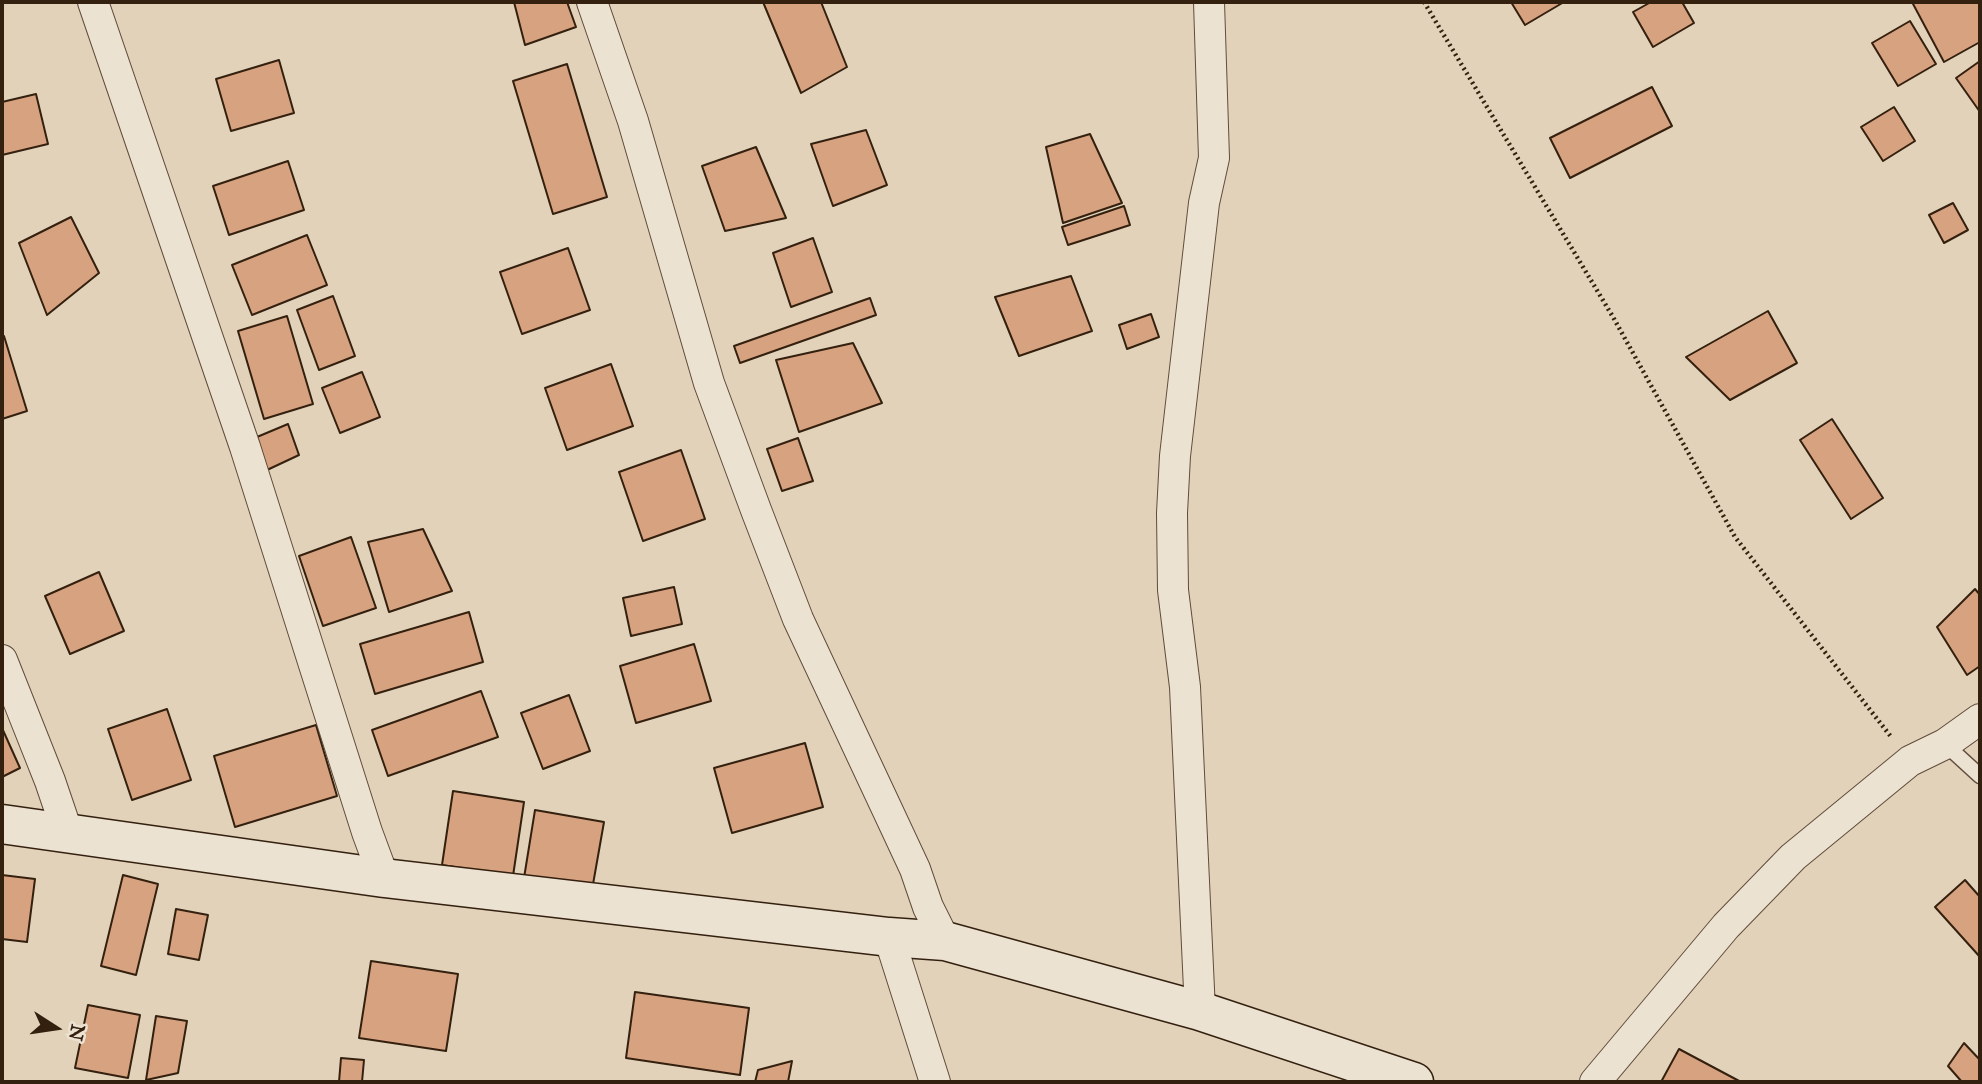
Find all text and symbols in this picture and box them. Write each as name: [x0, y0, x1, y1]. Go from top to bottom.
north arrow: [21, 993, 91, 1063]
text: N: [64, 1022, 90, 1043]

